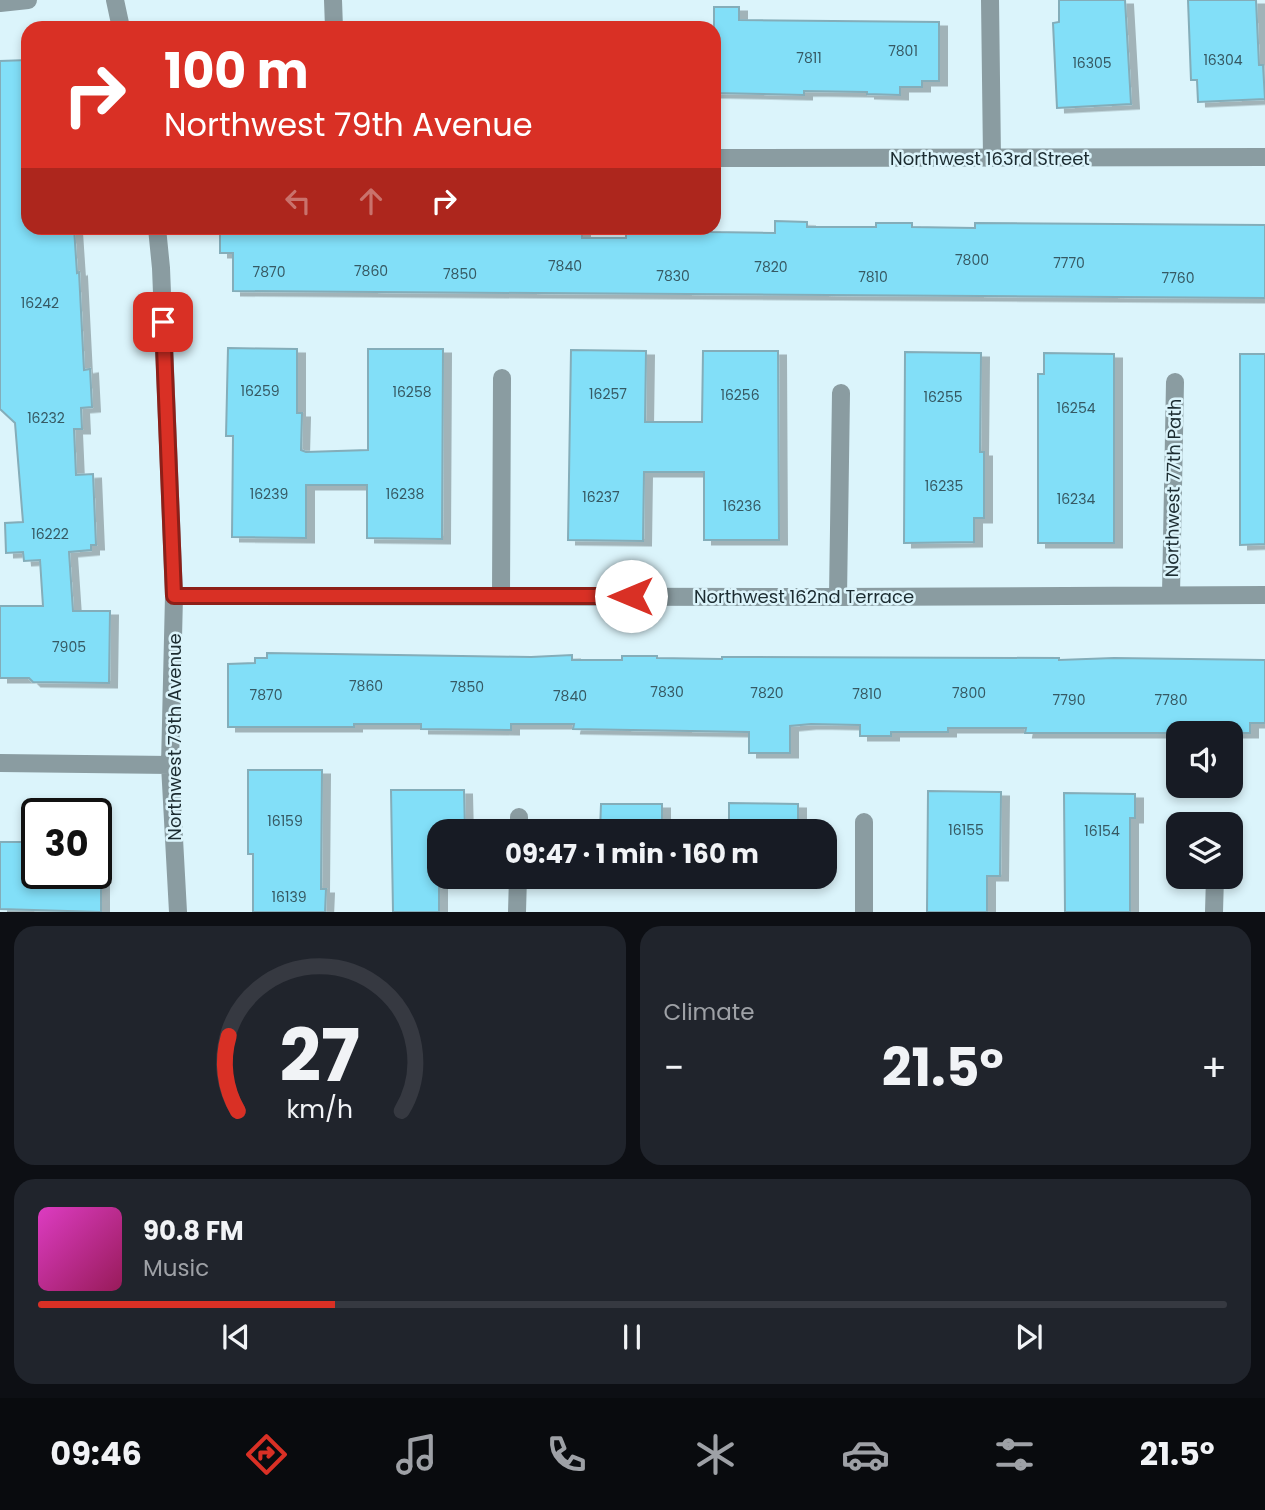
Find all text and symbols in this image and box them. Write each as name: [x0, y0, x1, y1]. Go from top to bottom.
text: 100 m: [164, 37, 309, 105]
house number: 7801: [888, 41, 918, 61]
house number: 7811: [796, 48, 822, 68]
icon: right: [49, 49, 140, 140]
house number: 16304: [1203, 50, 1243, 70]
house number: 16305: [1072, 53, 1112, 73]
text: Northwest 79th Avenue: [164, 102, 532, 147]
street label: Northwest 163rd Street: [890, 146, 1090, 171]
icon: left: [279, 182, 317, 220]
icon: ahead: [352, 182, 390, 220]
icon: right: [425, 182, 463, 220]
house number: 7800: [955, 250, 989, 270]
house number: 7770: [1053, 253, 1085, 273]
house number: 7840: [548, 256, 582, 276]
house number: 7820: [754, 257, 788, 277]
house number: 7860: [354, 261, 388, 281]
house number: 7870: [253, 262, 285, 282]
house number: 7850: [443, 264, 477, 284]
house number: 7830: [656, 266, 690, 286]
house number: 7810: [858, 267, 888, 287]
house number: 7760: [1162, 268, 1194, 288]
pin: [133, 292, 193, 352]
house number: 16242: [21, 293, 59, 313]
icon: arrive: [144, 303, 182, 341]
house number: 16259: [240, 381, 280, 401]
house number: 16258: [392, 382, 432, 402]
house number: 16257: [589, 384, 627, 404]
house number: 16256: [720, 385, 760, 405]
house number: 16255: [923, 387, 963, 407]
house number: 16254: [1056, 398, 1096, 418]
street label: Northwest 77th Path: [1159, 398, 1187, 578]
house number: 16232: [27, 408, 65, 428]
house number: 16235: [925, 476, 963, 496]
house number: 16239: [250, 484, 288, 504]
house number: 16238: [386, 484, 424, 504]
house number: 16237: [582, 487, 620, 507]
house number: 16234: [1057, 489, 1095, 509]
house number: 16236: [723, 496, 761, 516]
house number: 16222: [31, 524, 69, 544]
position arrow: [594, 559, 668, 633]
street label: Northwest 162nd Terrace: [694, 584, 914, 609]
street label: Northwest 79th Avenue: [162, 633, 187, 841]
house number: 7905: [52, 637, 86, 657]
house number: 7860: [349, 676, 383, 696]
house number: 7850: [450, 677, 484, 697]
house number: 7830: [650, 682, 684, 702]
house number: 7820: [750, 683, 784, 703]
house number: 7800: [952, 683, 986, 703]
house number: 7810: [852, 684, 882, 704]
house number: 7870: [250, 685, 282, 705]
house number: 7840: [553, 686, 587, 706]
house number: 7790: [1053, 690, 1085, 710]
house number: 7780: [1155, 690, 1187, 710]
map controls: [1166, 721, 1243, 889]
button: sound: [1166, 721, 1243, 798]
speed limit sign: 30: [21, 798, 112, 889]
house number: 16159: [267, 811, 303, 831]
button: layers: [1166, 812, 1243, 889]
house number: 16155: [948, 820, 984, 840]
house number: 16154: [1084, 821, 1120, 841]
text: 09:47 · 1 min · 160 m: [505, 836, 759, 872]
house number: 16139: [272, 887, 306, 907]
text: Climate: [664, 996, 754, 1028]
text: 27: [279, 1006, 360, 1107]
text: 21.5°: [882, 1031, 1004, 1104]
text: −: [664, 1041, 684, 1094]
text: +: [1201, 1041, 1227, 1094]
text: km/h: [286, 1092, 353, 1127]
text: 90.8 FM: [143, 1213, 244, 1249]
text: Music: [143, 1252, 209, 1284]
icon: previous: [217, 1318, 255, 1356]
icon: pause: [613, 1318, 651, 1356]
icon: next: [1010, 1318, 1048, 1356]
icon: directions: [242, 1430, 291, 1479]
icon: music: [392, 1430, 441, 1479]
icon: phone: [542, 1430, 591, 1479]
icon: climate: [691, 1430, 740, 1479]
icon: car: [841, 1430, 890, 1479]
icon: filters: [990, 1430, 1039, 1479]
text: 09:46: [50, 1431, 142, 1476]
text: 21.5°: [1140, 1431, 1215, 1476]

